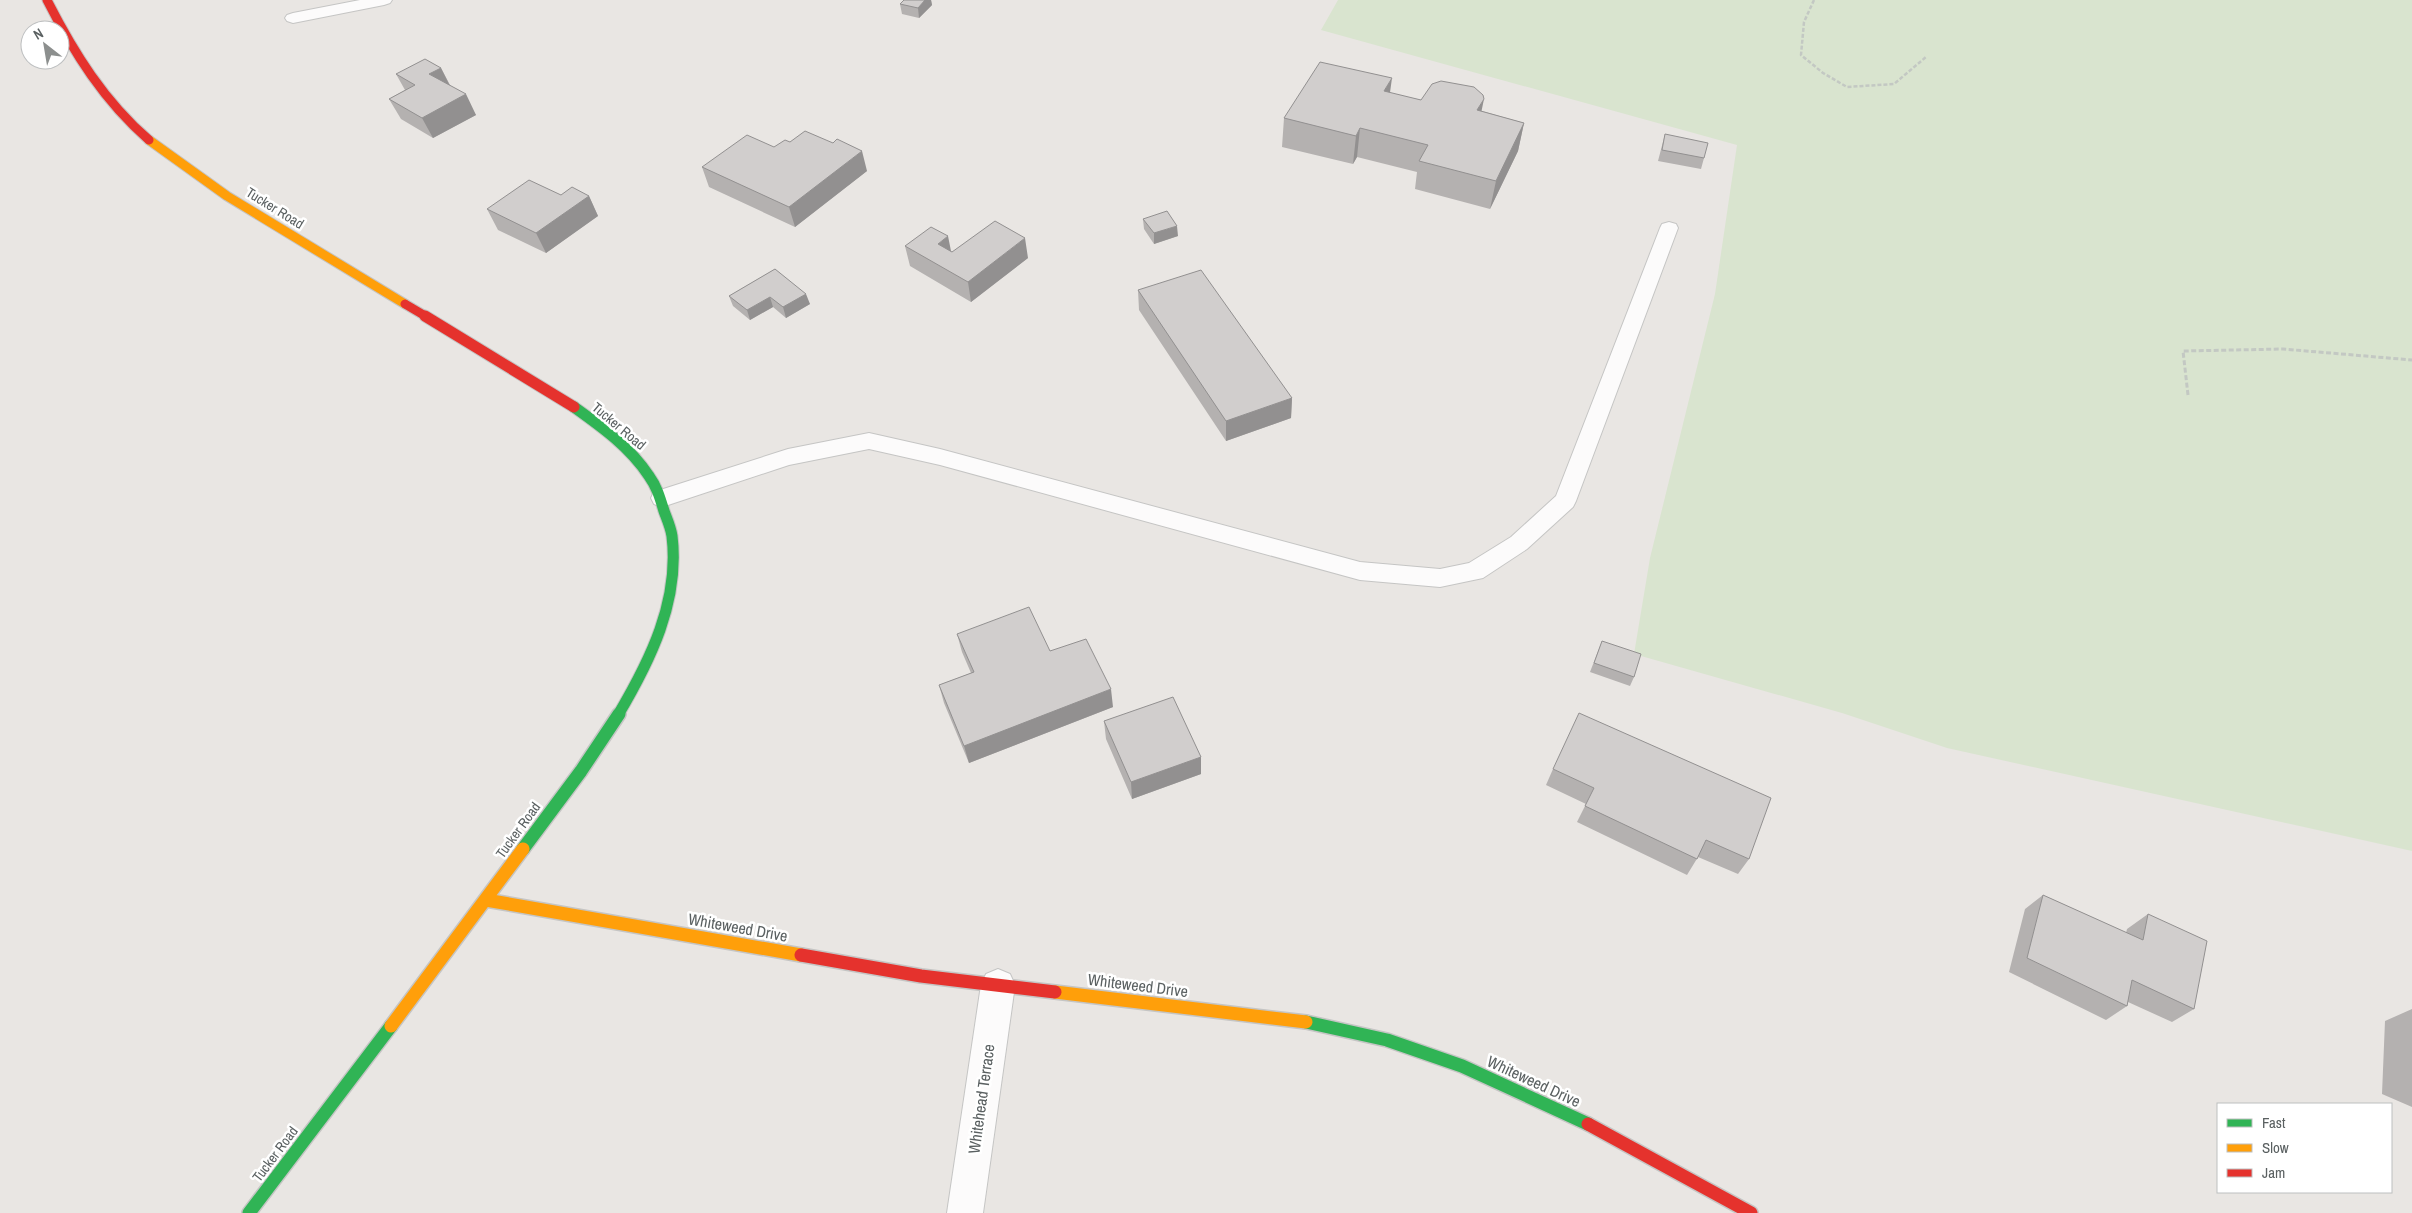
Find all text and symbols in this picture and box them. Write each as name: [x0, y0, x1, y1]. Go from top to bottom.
north arrow: [20, 20, 70, 70]
text: N: [30, 24, 46, 44]
street label: Tucker Road: [243, 183, 307, 233]
street label: Tucker Road: [588, 398, 650, 454]
street label: Tucker Road: [492, 799, 544, 861]
street label: Whiteweed Drive: [687, 907, 789, 947]
street label: Whiteweed Drive: [1087, 968, 1189, 1002]
street label: Whitehead Terrace: [962, 1043, 1000, 1155]
street label: Whiteweed Drive: [1484, 1050, 1584, 1112]
legend: [2217, 1103, 2392, 1193]
text: Fast: [2262, 1112, 2286, 1133]
street label: Tucker Road: [248, 1123, 302, 1185]
text: Slow: [2262, 1137, 2289, 1158]
text: Jam: [2262, 1162, 2285, 1183]

